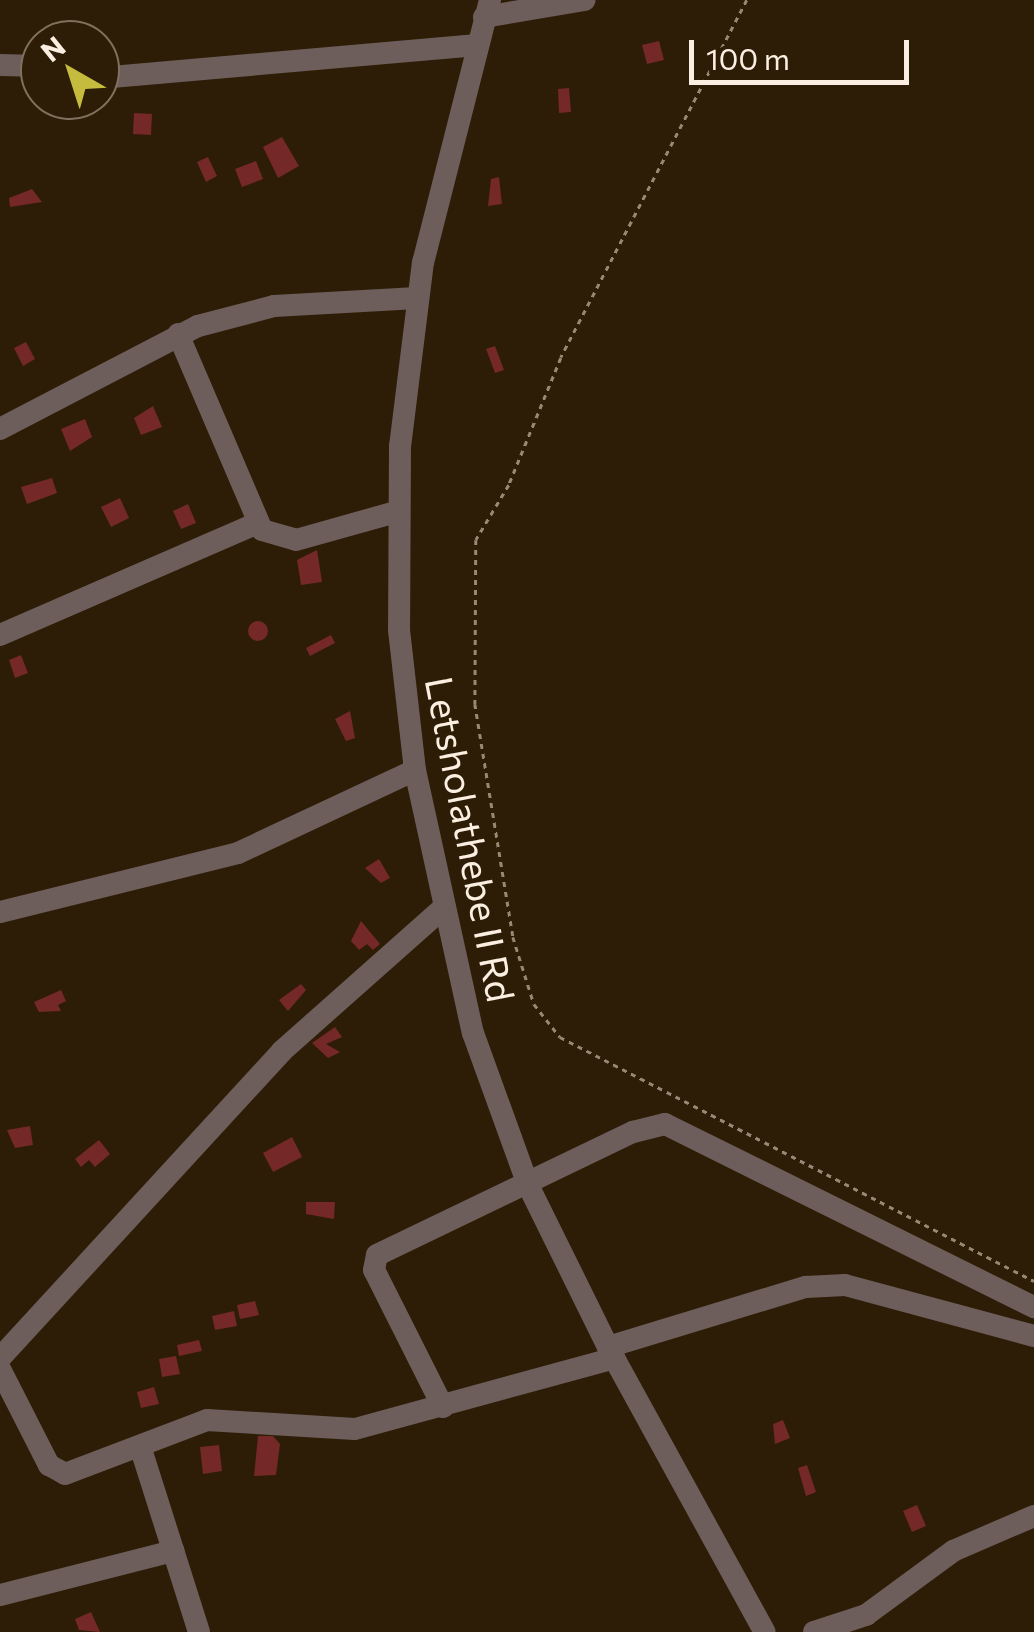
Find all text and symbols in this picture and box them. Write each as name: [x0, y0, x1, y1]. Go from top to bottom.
north arrow: [20, 20, 120, 120]
scale bar: [694, 20, 914, 82]
text: N: [34, 28, 71, 68]
text: 100 m: [706, 39, 790, 76]
street label: Letsholathebe II Rd: [417, 673, 525, 1005]

